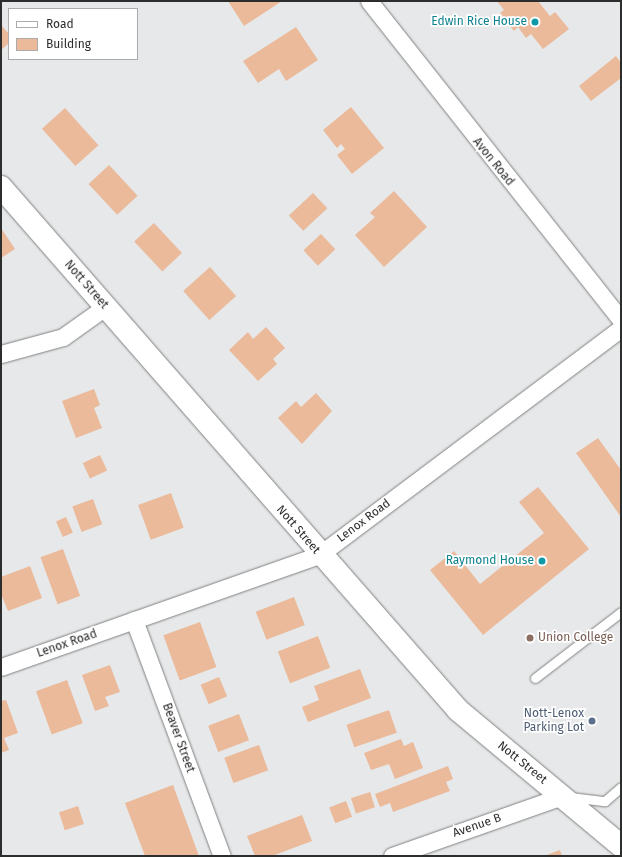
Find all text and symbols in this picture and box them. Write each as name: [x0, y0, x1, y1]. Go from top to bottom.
legend: [8, 8, 138, 60]
place label: Edwin Rice House: [431, 15, 527, 29]
text: Road: [46, 17, 74, 31]
marker: Edwin Rice House: [530, 17, 540, 27]
text: Building: [46, 37, 91, 51]
street label: Avon Road: [469, 135, 517, 189]
street label: Nott Street: [61, 258, 111, 312]
street label: Lenox Road: [335, 496, 393, 546]
street label: Nott Street: [273, 503, 323, 557]
place label: Raymond House: [446, 554, 534, 568]
marker: Raymond House: [537, 556, 547, 566]
street label: Lenox Road: [35, 627, 99, 661]
place label: Union College: [538, 631, 613, 645]
marker: Union College: [525, 633, 535, 643]
street label: Beaver Street: [159, 701, 197, 775]
place label: Nott-Lenox Parking Lot: [524, 707, 584, 735]
marker: Nott-Lenox Parking Lot: [587, 716, 597, 726]
street label: Nott Street: [494, 739, 550, 787]
street label: Avenue B: [451, 811, 503, 841]

